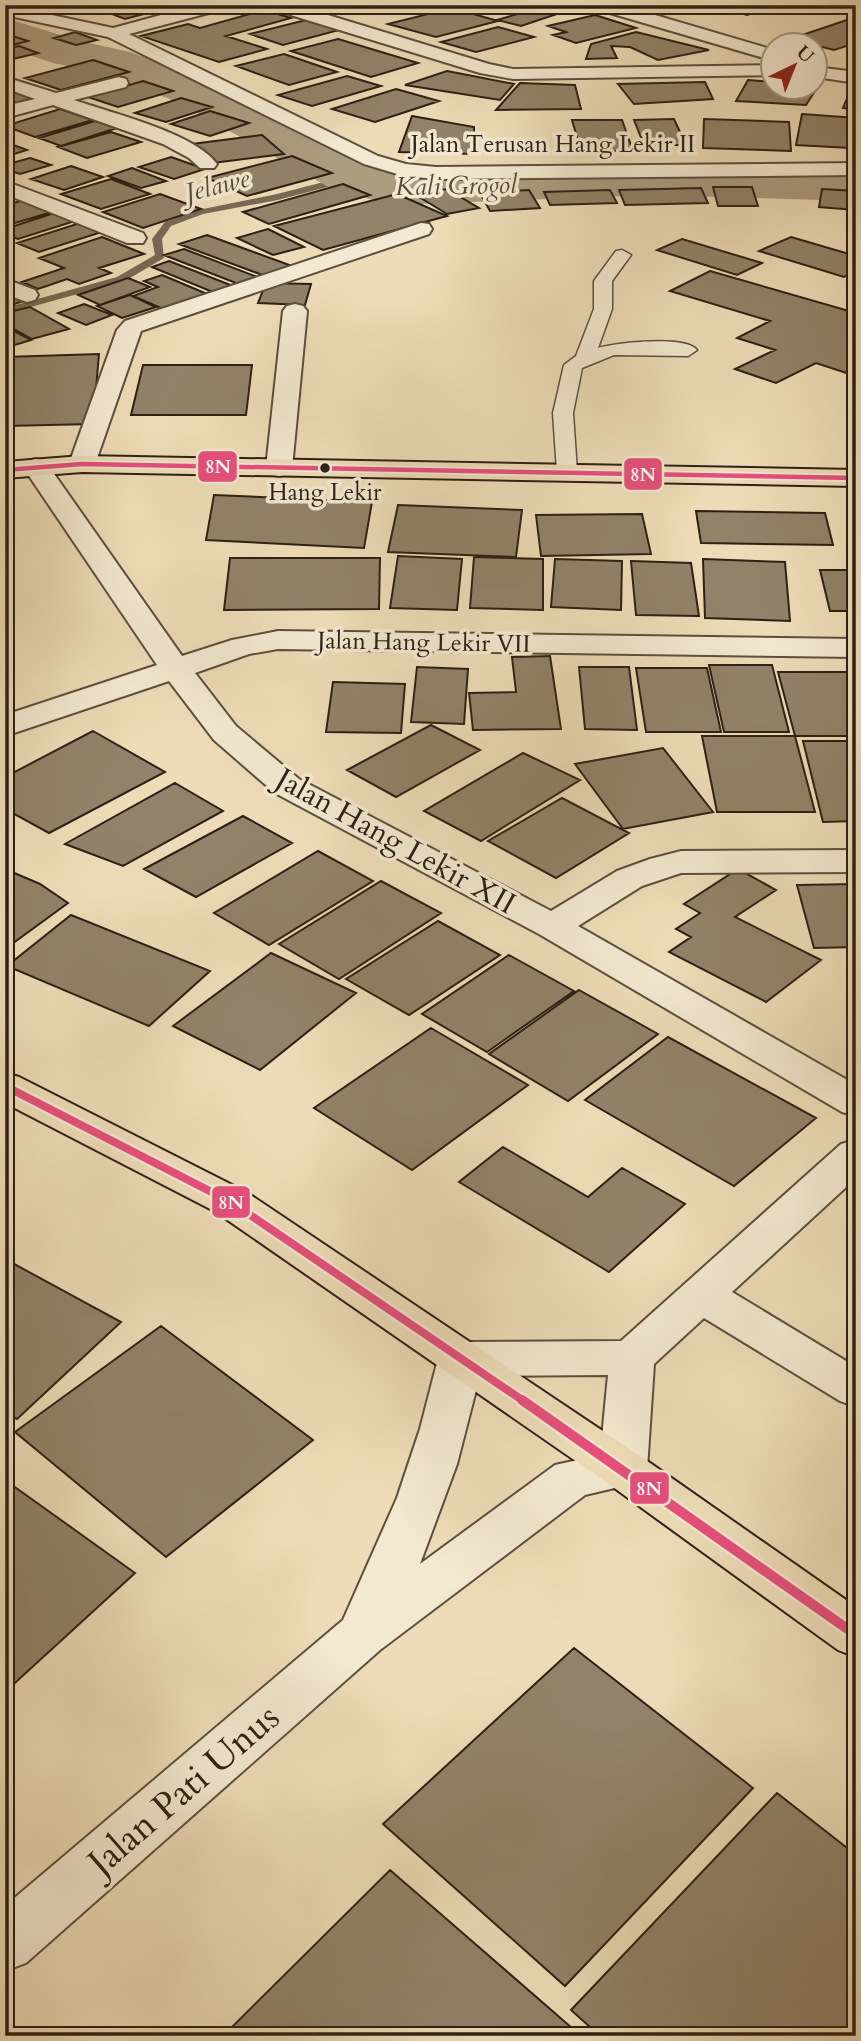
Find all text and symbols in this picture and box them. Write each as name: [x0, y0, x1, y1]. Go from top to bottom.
north arrow: [760, 32, 830, 102]
text: U: [790, 39, 820, 69]
street label: Jalan Terusan Hang Lekir II: [408, 128, 695, 161]
water label: Jelawe: [175, 160, 254, 212]
water label: Kali Grogol: [395, 167, 518, 204]
line badge: 8N: [197, 450, 238, 483]
text: 8N: [205, 454, 232, 480]
line badge: 8N: [623, 457, 663, 491]
marker: Hang Lekir: [318, 461, 332, 475]
text: 8N: [630, 462, 657, 488]
place label: Hang Lekir: [269, 477, 382, 508]
street label: Jalan Hang Lekir VII: [314, 624, 531, 661]
street label: Jalan Hang Lekir XII: [265, 757, 523, 924]
line badge: 8N: [211, 1185, 251, 1219]
text: 8N: [218, 1190, 245, 1216]
line badge: 8N: [629, 1471, 670, 1505]
text: 8N: [636, 1476, 663, 1502]
street label: Jalan Pati Unus: [73, 1693, 290, 1890]

